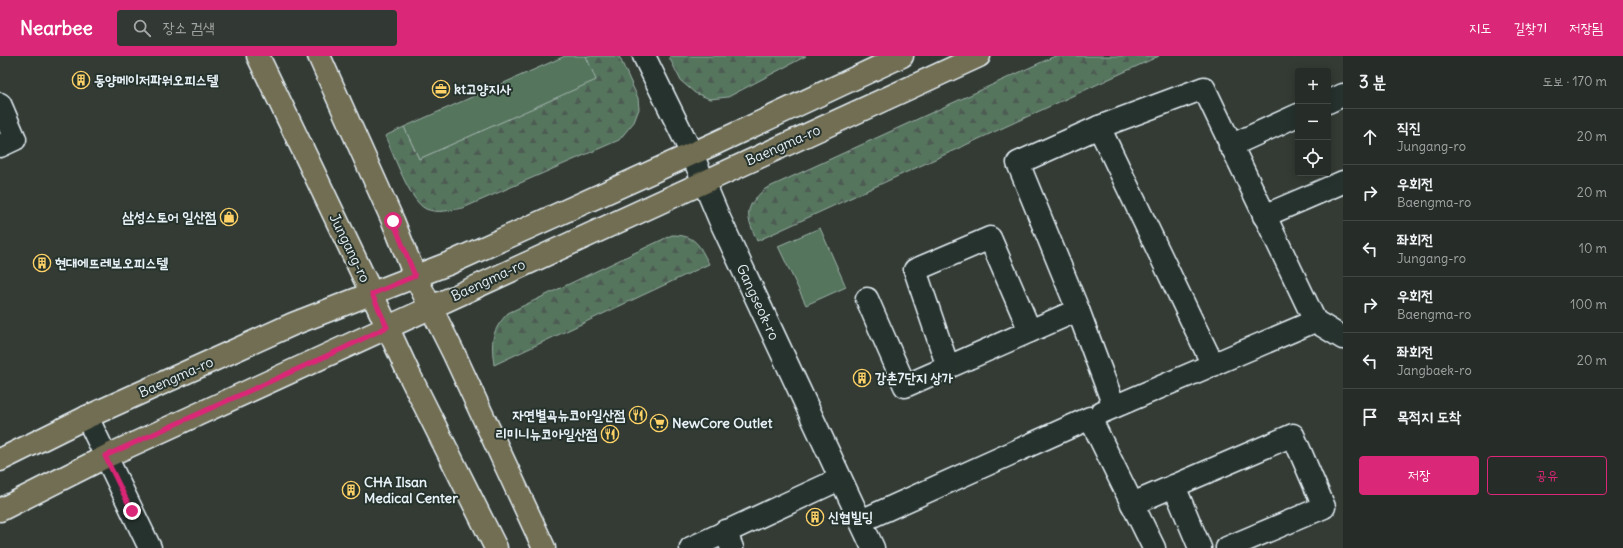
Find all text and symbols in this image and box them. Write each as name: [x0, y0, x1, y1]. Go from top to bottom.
search box: [117, 10, 397, 46]
text: Nearbee: [20, 16, 93, 40]
icon: search: [131, 17, 153, 39]
text: 장소 검색: [163, 18, 215, 37]
text: 지도: [1469, 19, 1491, 37]
text: 길찾기: [1513, 19, 1547, 37]
text: 저장됨: [1569, 19, 1603, 37]
map controls: [1295, 68, 1331, 176]
button: +: [1295, 68, 1331, 104]
building icon: 동양메이저파워오피스텔: [71, 70, 91, 90]
place label: 동양메이저파워오피스텔: [94, 71, 219, 89]
text: 3 분: [1359, 71, 1386, 93]
text: 도보 · 170 m: [1542, 73, 1607, 90]
office icon: kt고양지사: [431, 79, 451, 99]
place label: kt고양지사: [454, 80, 512, 98]
button: −: [1295, 104, 1331, 140]
text: 직진: [1397, 118, 1421, 137]
street label: Baengma-ro: [743, 120, 823, 169]
icon: ahead: [1359, 126, 1381, 148]
text: 20 m: [1577, 128, 1607, 145]
text: Jungang-ro: [1397, 138, 1466, 155]
button: locate: [1295, 140, 1331, 176]
text: 우회전: [1397, 174, 1433, 193]
icon: right: [1359, 182, 1381, 204]
text: 20 m: [1577, 184, 1607, 201]
text: Baengma-ro: [1397, 194, 1471, 211]
shop icon: 삼성스토어 일산점: [219, 207, 239, 227]
place label: 삼성스토어 일산점: [122, 208, 217, 226]
street label: Jungang-ro: [326, 211, 374, 285]
route start: [384, 212, 402, 230]
text: 좌회전: [1397, 230, 1433, 249]
icon: left: [1359, 238, 1381, 260]
text: 10 m: [1579, 240, 1607, 257]
text: Jungang-ro: [1397, 250, 1466, 267]
building icon: 현대에뜨레보오피스텔: [32, 253, 52, 273]
place label: 현대에뜨레보오피스텔: [55, 254, 168, 272]
street label: Baengma-ro: [448, 255, 528, 305]
street label: Gangseok-ro: [733, 261, 784, 343]
text: 우회전: [1397, 286, 1433, 305]
icon: right: [1359, 294, 1381, 316]
text: 100 m: [1570, 296, 1607, 313]
text: Baengma-ro: [1397, 306, 1471, 323]
text: 좌회전: [1397, 342, 1433, 361]
icon: left: [1359, 350, 1381, 372]
street label: Baengma-ro: [136, 352, 216, 401]
text: 20 m: [1577, 352, 1607, 369]
text: Jangbaek-ro: [1397, 362, 1472, 379]
building icon: 강촌7단지 상가: [852, 368, 872, 388]
place label: 강촌7단지 상가: [875, 369, 954, 387]
restaurant icon: 자연별곡뉴코아일산점: [628, 405, 648, 425]
place label: 자연별곡뉴코아일산점: [512, 406, 626, 424]
icon: arrive: [1359, 406, 1381, 428]
text: 목적지 도착: [1397, 407, 1461, 426]
supermarket icon: NewCore Outlet: [649, 413, 669, 433]
place label: NewCore Outlet: [672, 414, 773, 432]
restaurant icon: 리미니뉴코아일산점: [600, 424, 620, 444]
place label: 리미니뉴코아일산점: [496, 425, 598, 443]
button: 저장: [1359, 456, 1479, 495]
button: 공유: [1487, 456, 1607, 495]
place label: CHA Ilsan Medical Center: [364, 473, 458, 507]
building icon: CHA Ilsan Medical Center: [341, 480, 361, 500]
route end: [123, 502, 141, 520]
building icon: 신협빌딩: [805, 507, 825, 527]
place label: 신협빌딩: [828, 508, 873, 526]

